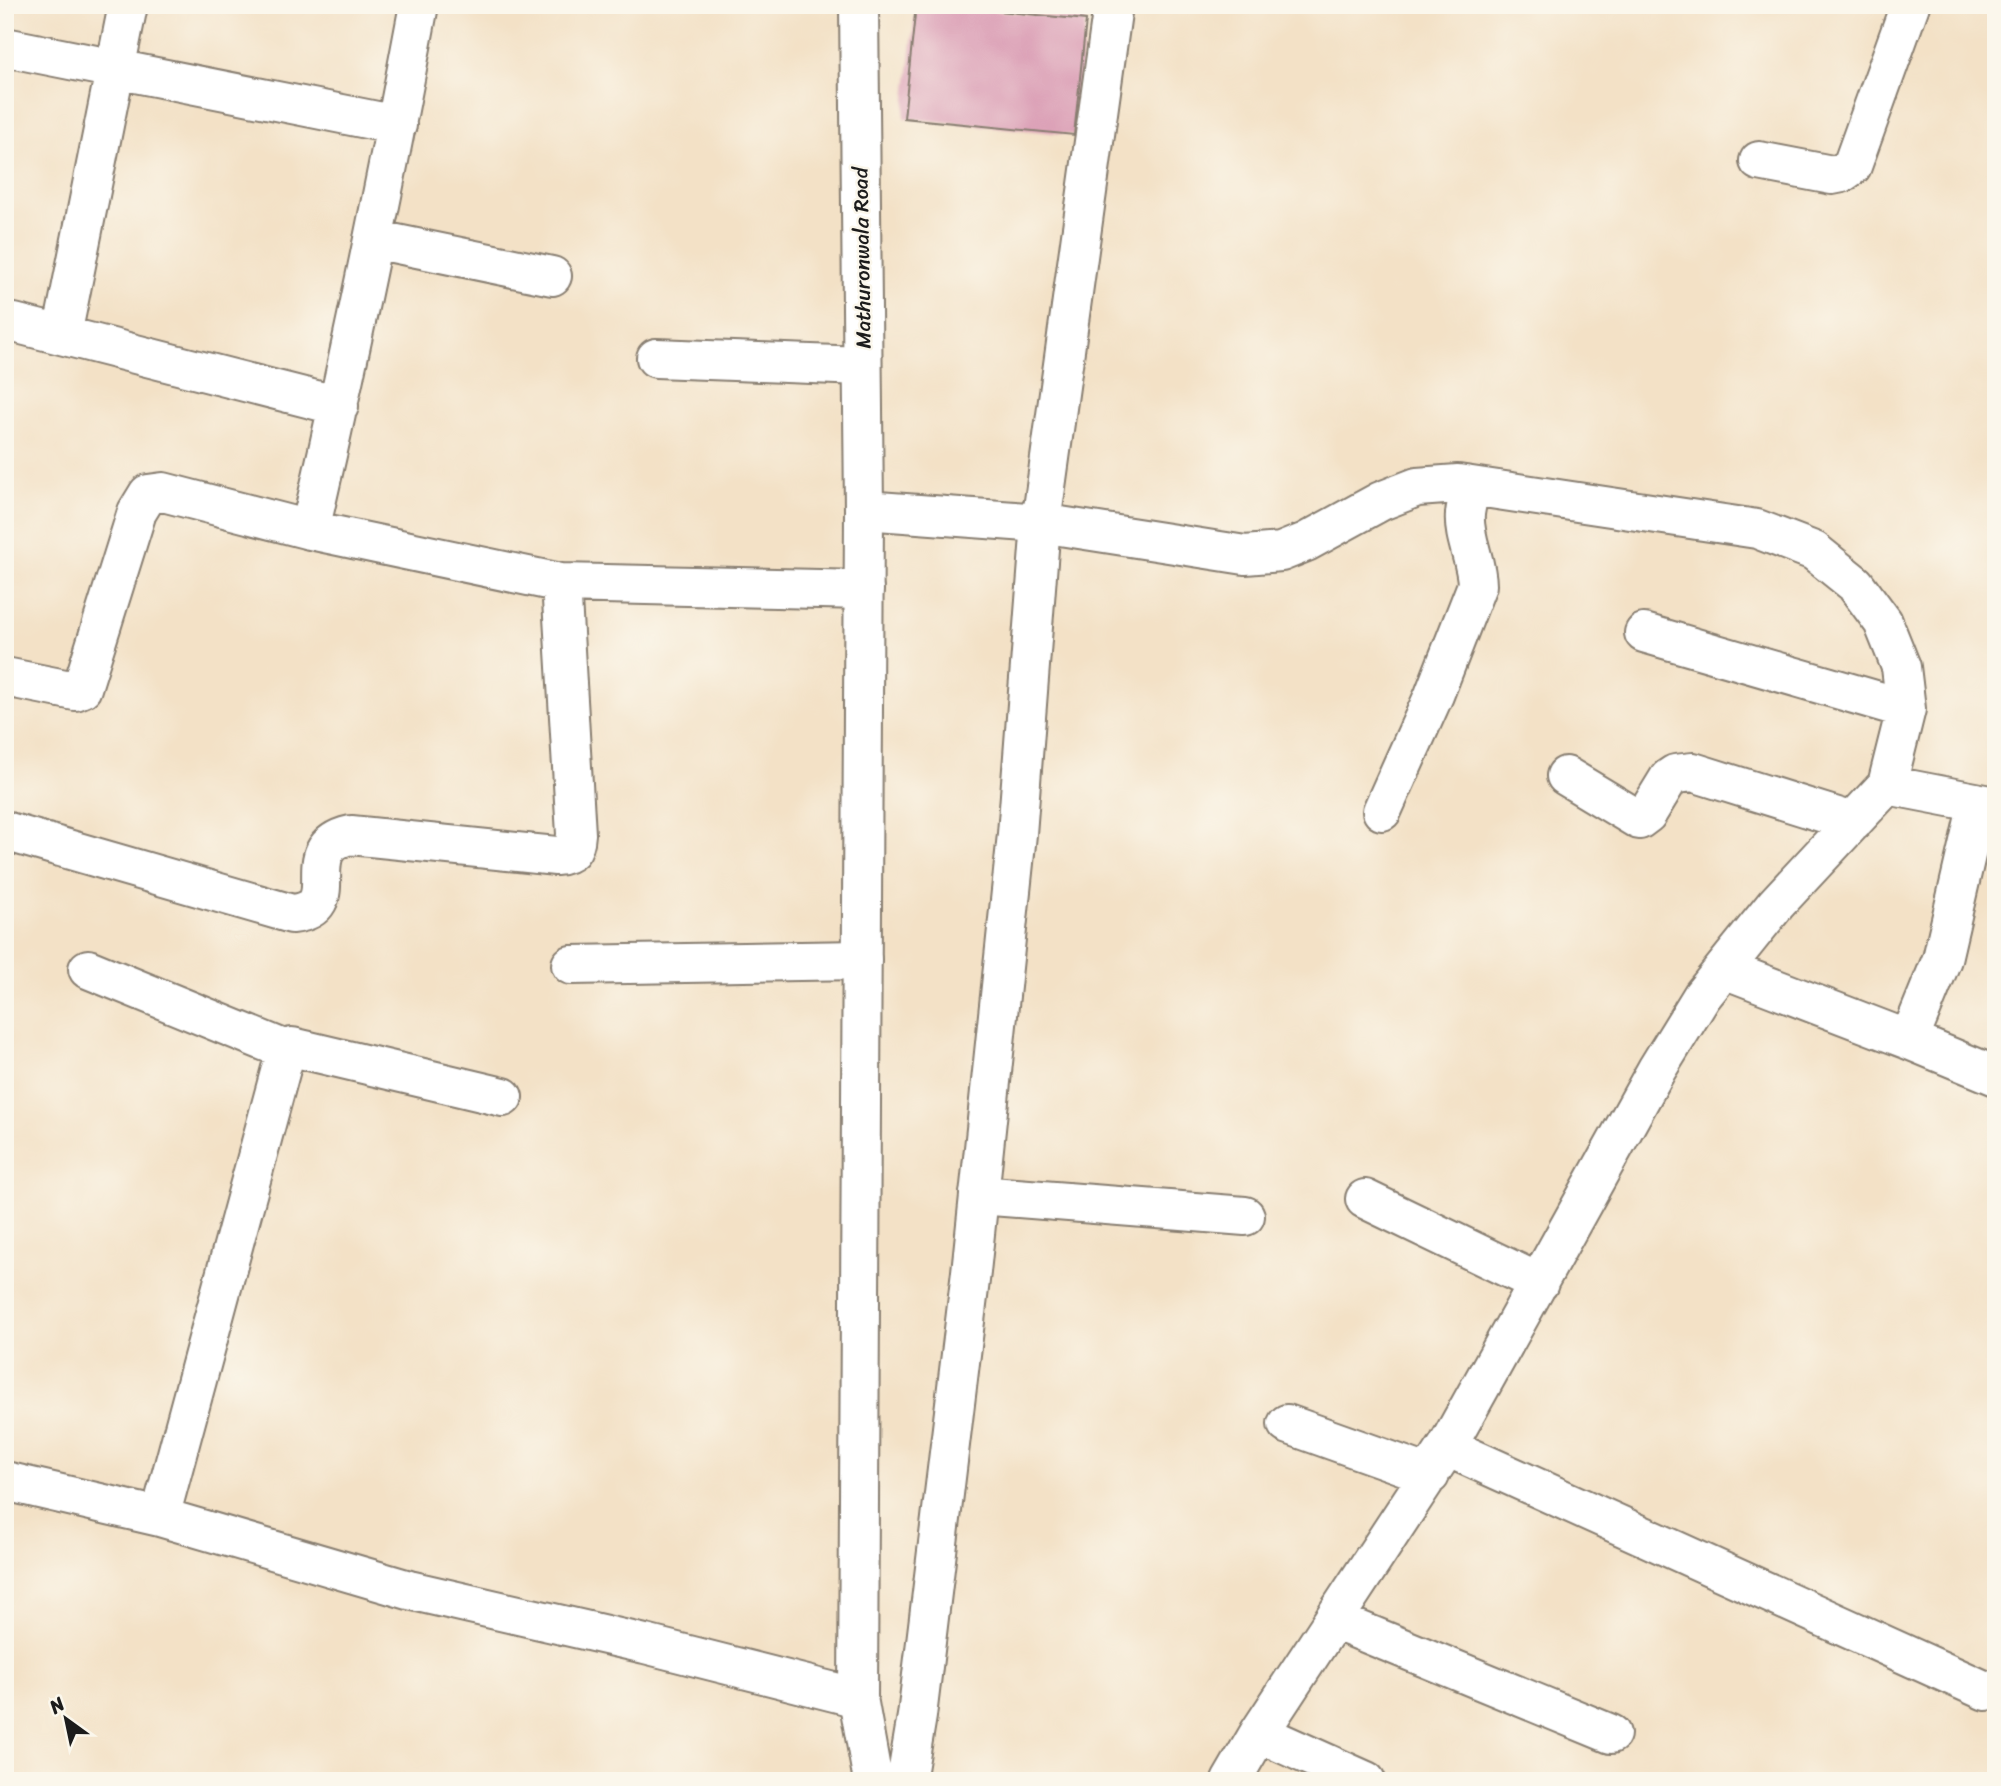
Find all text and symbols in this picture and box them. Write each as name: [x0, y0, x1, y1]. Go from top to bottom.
street label: Mathuronwala Road: [841, 165, 883, 349]
north arrow: [32, 1684, 102, 1754]
text: N: [42, 1687, 72, 1723]

